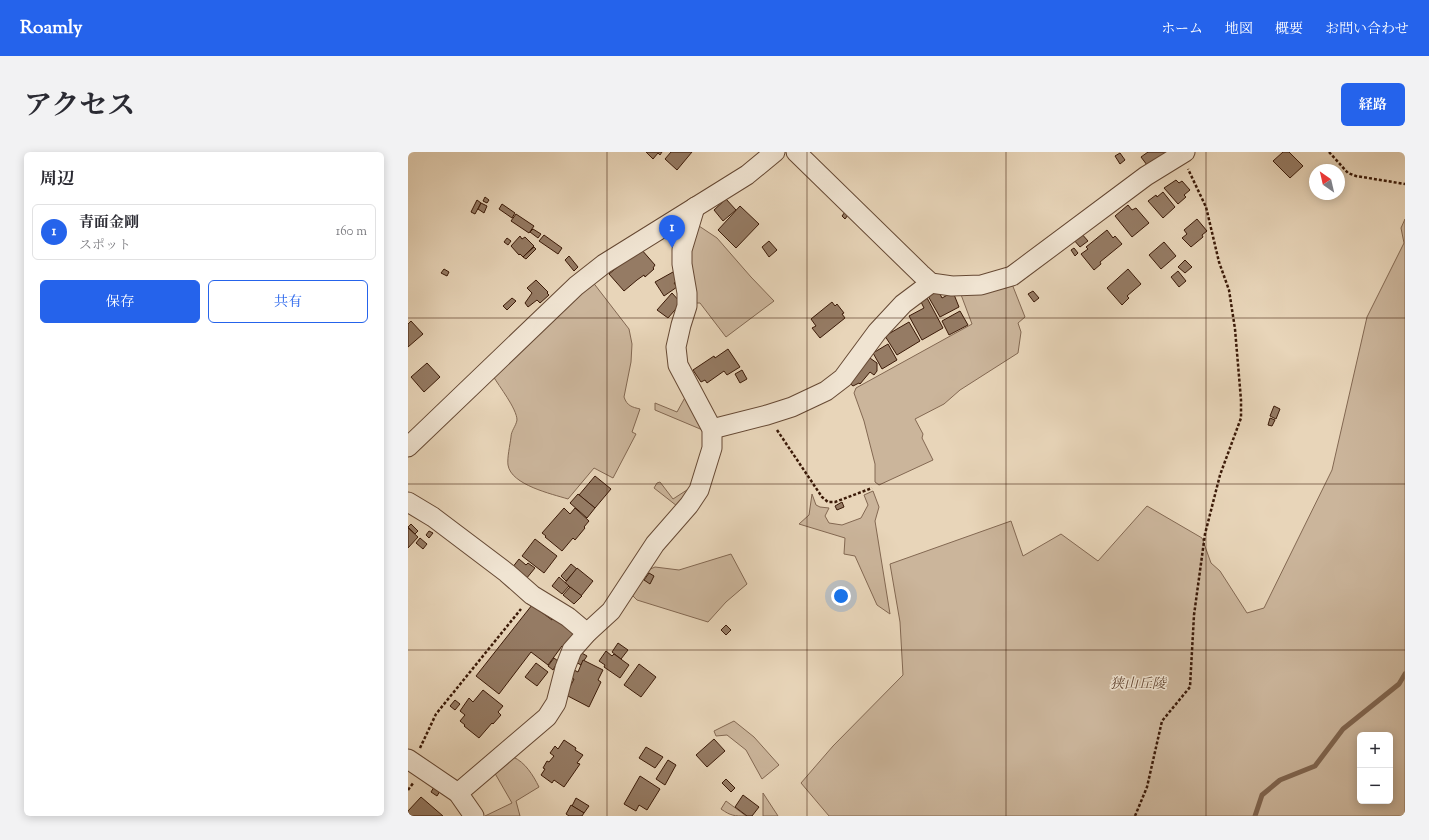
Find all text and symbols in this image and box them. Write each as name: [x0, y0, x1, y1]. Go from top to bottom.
text: Roamly: [20, 15, 83, 42]
text: ホーム: [1161, 20, 1203, 40]
text: 地図: [1225, 20, 1253, 40]
text: 概要: [1275, 20, 1303, 40]
text: お問い合わせ: [1325, 20, 1409, 40]
button: 経路: [1341, 83, 1405, 126]
text: アクセス: [24, 87, 135, 127]
north arrow: [1309, 164, 1345, 200]
text: 周辺: [40, 168, 74, 192]
text: 青面金剛: [79, 213, 139, 234]
pin: 1: [659, 215, 685, 248]
text: 1: [52, 223, 56, 241]
text: 160 m: [336, 223, 367, 241]
text: スポット: [79, 237, 131, 255]
button: 保存: [40, 280, 200, 323]
button: 共有: [208, 280, 368, 323]
your location: [831, 586, 851, 606]
park label: 狭山丘陵: [1110, 675, 1168, 695]
map controls: [1357, 732, 1393, 804]
button: +: [1357, 732, 1393, 768]
button: −: [1357, 768, 1393, 804]

